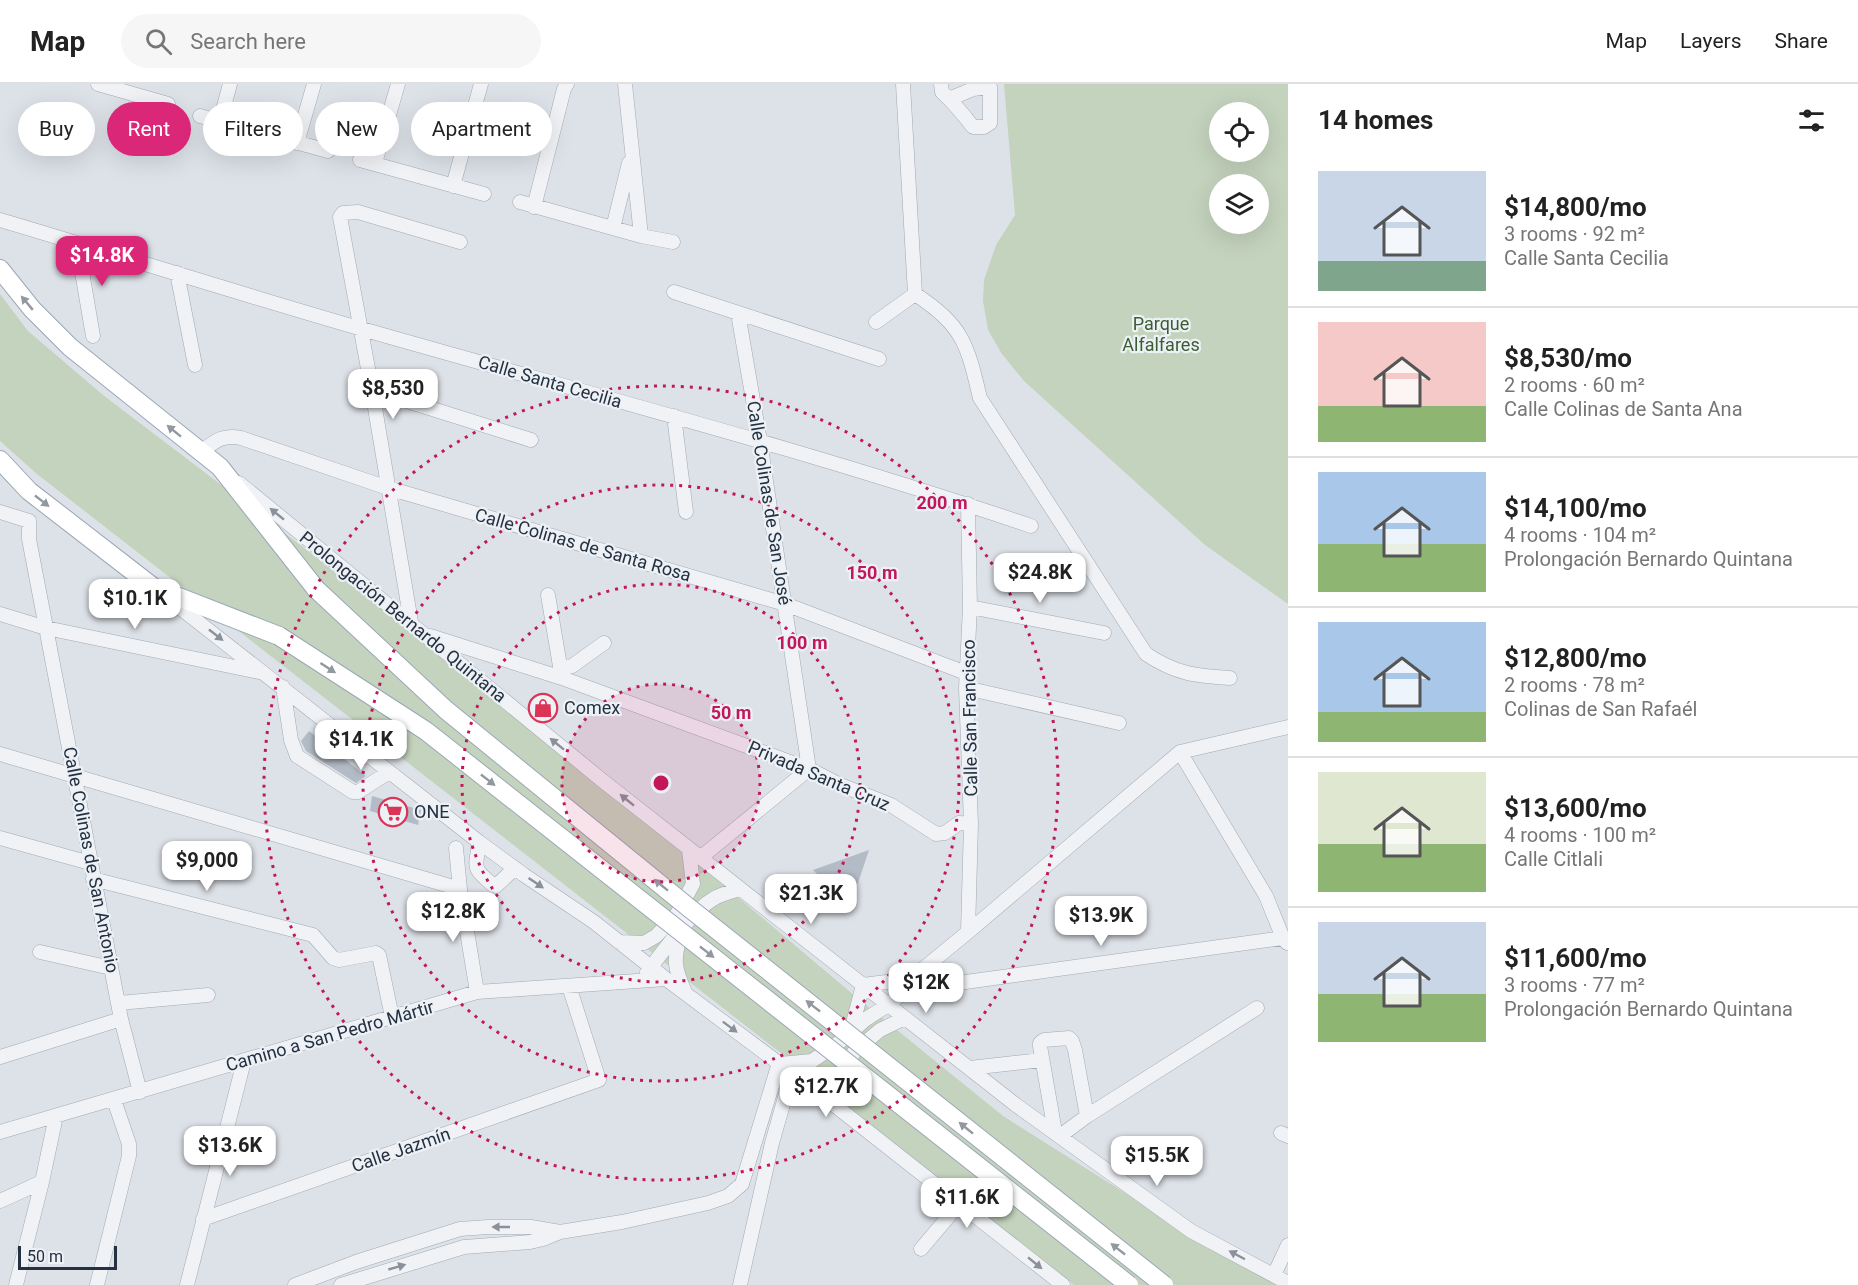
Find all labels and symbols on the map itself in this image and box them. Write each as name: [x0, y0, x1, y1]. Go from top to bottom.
pin: $14.8K: [53, 236, 151, 287]
one-way arrow: [21, 295, 34, 311]
park label: Parque Alfalfares: [1122, 313, 1200, 355]
street label: Calle Santa Cecilia: [476, 351, 624, 412]
pin: $8,530: [344, 369, 442, 420]
street label: Calle Colinas de San José: [743, 399, 796, 607]
one-way arrow: [166, 424, 182, 437]
text: 200 m: [916, 492, 968, 513]
one-way arrow: [34, 494, 50, 507]
street label: Calle Colinas de Santa Rosa: [473, 504, 694, 585]
one-way arrow: [269, 507, 285, 520]
street label: Prolongación Bernardo Quintana: [296, 527, 511, 707]
pin: $24.8K: [991, 553, 1089, 604]
text: 150 m: [846, 562, 898, 583]
pin: $10.1K: [86, 579, 184, 630]
one-way arrow: [208, 629, 223, 641]
text: 100 m: [776, 632, 828, 653]
street label: Calle San Francisco: [958, 639, 981, 797]
one-way arrow: [320, 662, 336, 674]
shop icon: Comex: [527, 692, 559, 724]
place label: Comex: [564, 697, 620, 718]
text: 50 m: [711, 702, 751, 723]
pin: $14.1K: [312, 720, 410, 771]
street label: Privada Santa Cruz: [745, 736, 893, 815]
one-way arrow: [550, 738, 565, 750]
street label: Calle Colinas de San Antonio: [59, 745, 124, 975]
one-way arrow: [480, 773, 496, 786]
centre of rings: [651, 773, 671, 793]
one-way arrow: [619, 794, 634, 806]
supermarket icon: ONE: [377, 796, 409, 828]
place label: ONE: [414, 801, 449, 822]
pin: $9,000: [158, 841, 256, 892]
pin: $21.3K: [762, 874, 860, 925]
one-way arrow: [528, 877, 544, 888]
one-way arrow: [653, 878, 669, 891]
pin: $12.8K: [404, 892, 502, 943]
pin: $13.9K: [1052, 896, 1150, 947]
one-way arrow: [699, 946, 715, 959]
pin: $12K: [890, 963, 962, 1014]
street label: Camino a San Pedro Mártir: [223, 996, 436, 1075]
one-way arrow: [805, 1000, 821, 1013]
one-way arrow: [722, 1021, 738, 1033]
pin: $12.7K: [777, 1067, 875, 1118]
one-way arrow: [958, 1122, 973, 1134]
street label: Calle Jazmín: [349, 1123, 453, 1176]
pin: $13.6K: [181, 1126, 279, 1177]
pin: $15.5K: [1108, 1136, 1206, 1187]
pin: $11.6K: [918, 1178, 1016, 1229]
one-way arrow: [492, 1222, 511, 1232]
scale bar: [18, 1243, 117, 1270]
one-way arrow: [1111, 1243, 1127, 1255]
one-way arrow: [1228, 1250, 1245, 1260]
one-way arrow: [1028, 1257, 1043, 1269]
one-way arrow: [388, 1262, 406, 1271]

